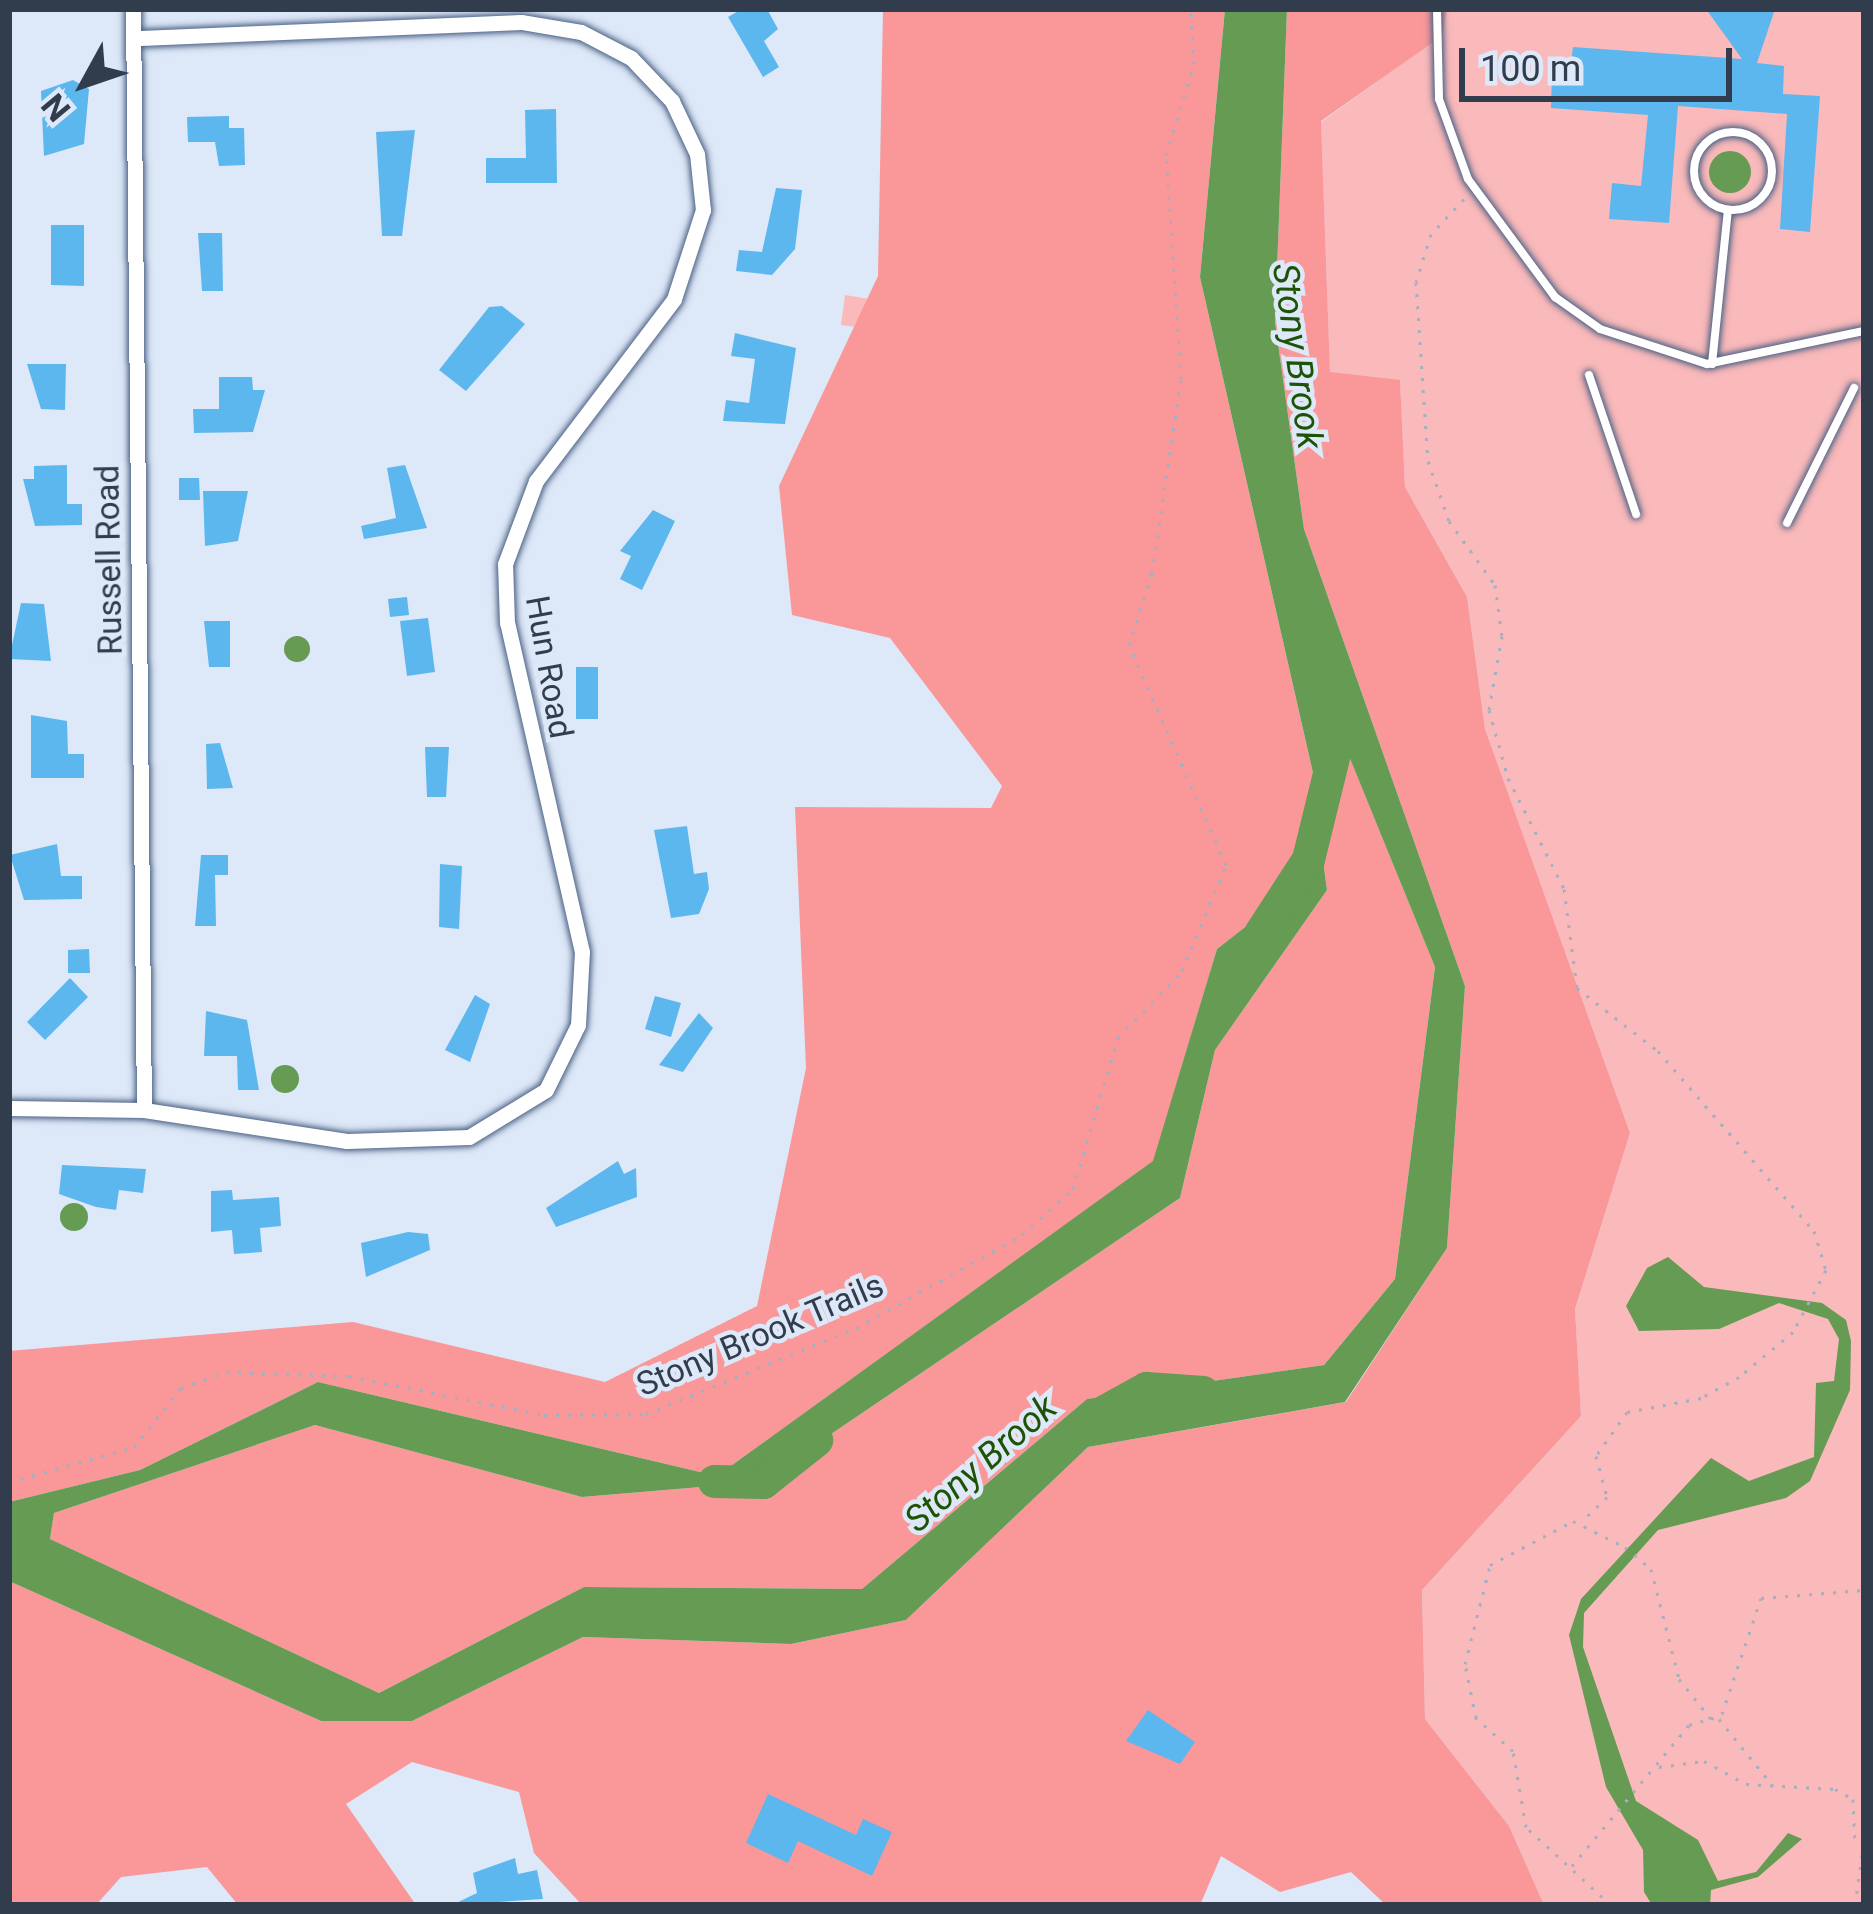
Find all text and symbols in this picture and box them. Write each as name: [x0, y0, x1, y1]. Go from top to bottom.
north arrow: [24, 24, 144, 144]
scale bar: [1465, 24, 1738, 98]
text: 100 m: [1480, 48, 1581, 90]
text: N: [34, 86, 78, 129]
water label: Stony Brook: [1263, 260, 1331, 452]
street label: Russell Road: [88, 465, 130, 655]
street label: Hun Road: [517, 593, 581, 741]
street label: Stony Brook Trails: [630, 1265, 890, 1405]
water label: Stony Brook: [896, 1386, 1066, 1542]

